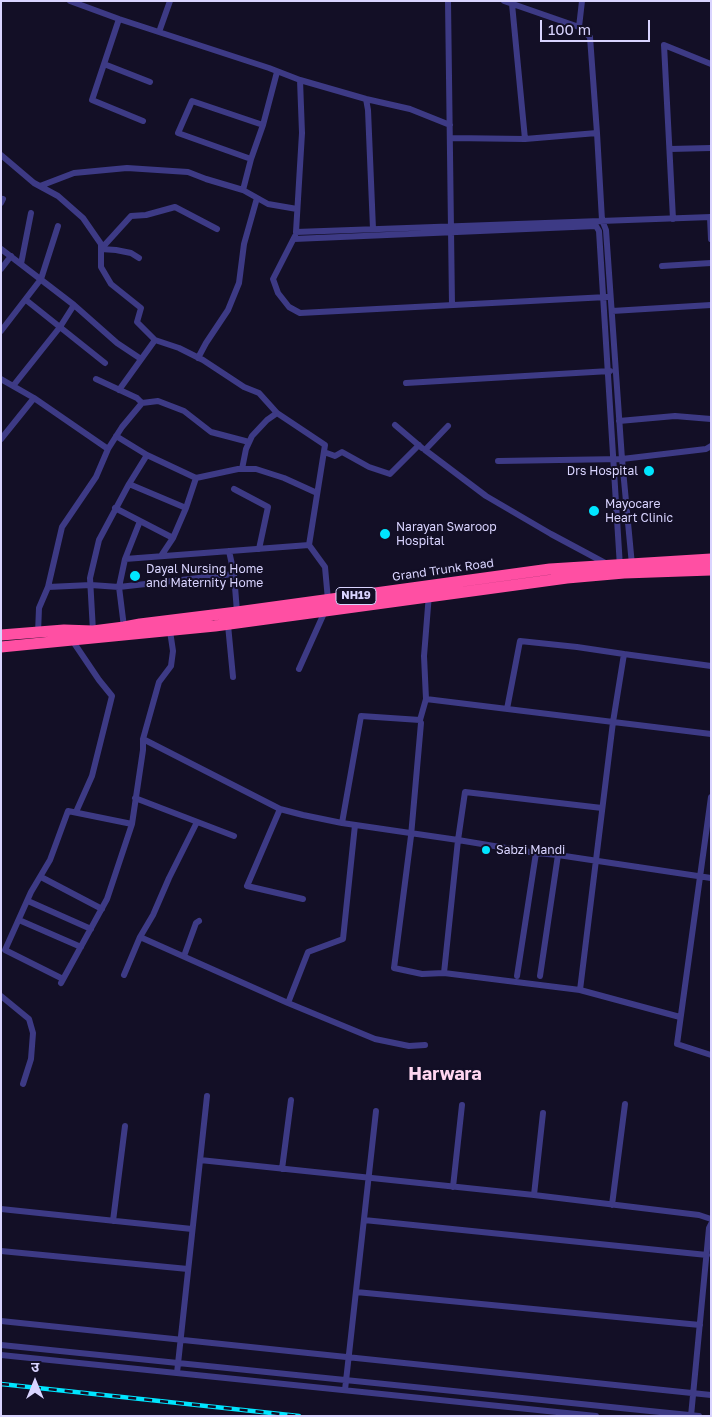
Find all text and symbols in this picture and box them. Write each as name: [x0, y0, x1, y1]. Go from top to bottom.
scale bar: [542, 10, 652, 42]
text: 100 m: [548, 20, 591, 38]
place label: Drs Hospital: [567, 464, 638, 478]
marker: Drs Hospital: [642, 464, 656, 478]
place label: Mayocare Heart Clinic: [605, 497, 673, 525]
marker: Mayocare Heart Clinic: [587, 504, 601, 518]
place label: Narayan Swaroop Hospital: [396, 520, 497, 548]
marker: Narayan Swaroop Hospital: [378, 527, 392, 541]
street label: Grand Trunk Road: [391, 556, 495, 584]
place label: Dayal Nursing Home and Maternity Home: [146, 562, 263, 590]
marker: Dayal Nursing Home and Maternity Home: [128, 569, 142, 583]
road number: NH19: [336, 588, 376, 604]
place label: Sabzi Mandi: [496, 843, 565, 857]
marker: Sabzi Mandi: [480, 844, 492, 856]
district label: Harwara: [408, 1063, 482, 1085]
north arrow: [10, 1357, 60, 1407]
text: उ: [31, 1358, 39, 1375]

